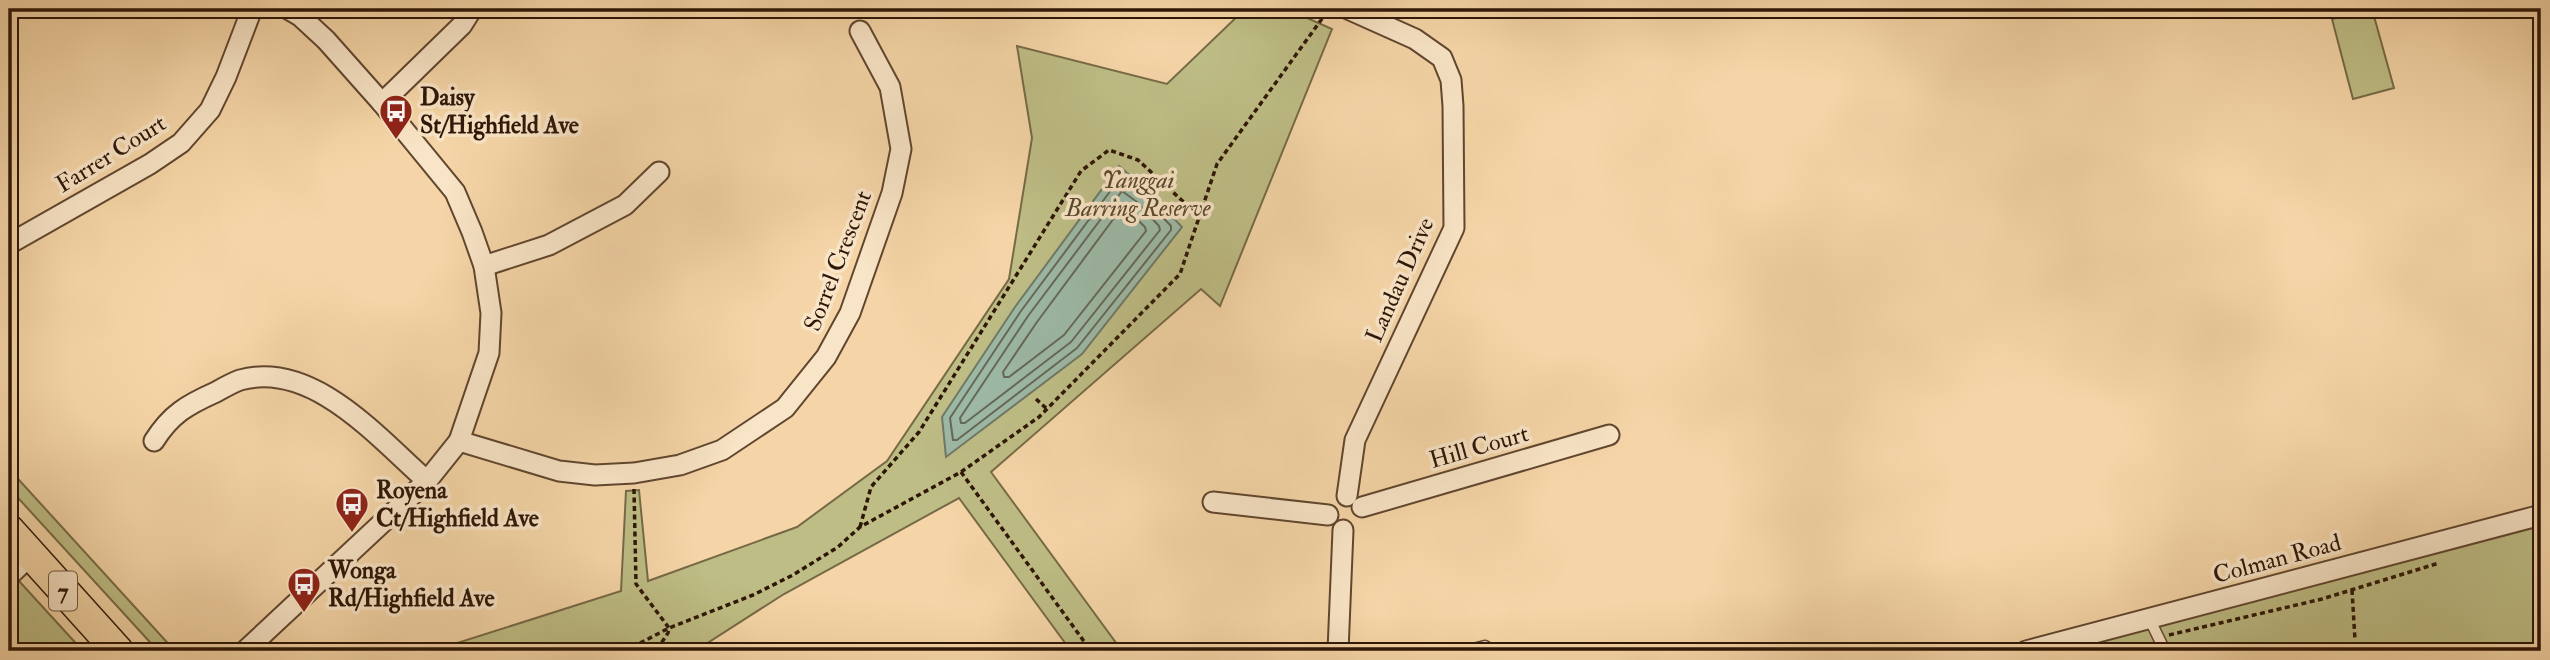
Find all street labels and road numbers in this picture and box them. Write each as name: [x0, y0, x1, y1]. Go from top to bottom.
street label: Farrer Court: [50, 108, 172, 200]
street label: Sorrel Crescent: [797, 186, 879, 336]
street label: Landau Drive: [1359, 213, 1441, 347]
street label: Hill Court: [1426, 418, 1532, 476]
street label: Colman Road: [2210, 527, 2345, 591]
road number: 7: [49, 572, 77, 610]

